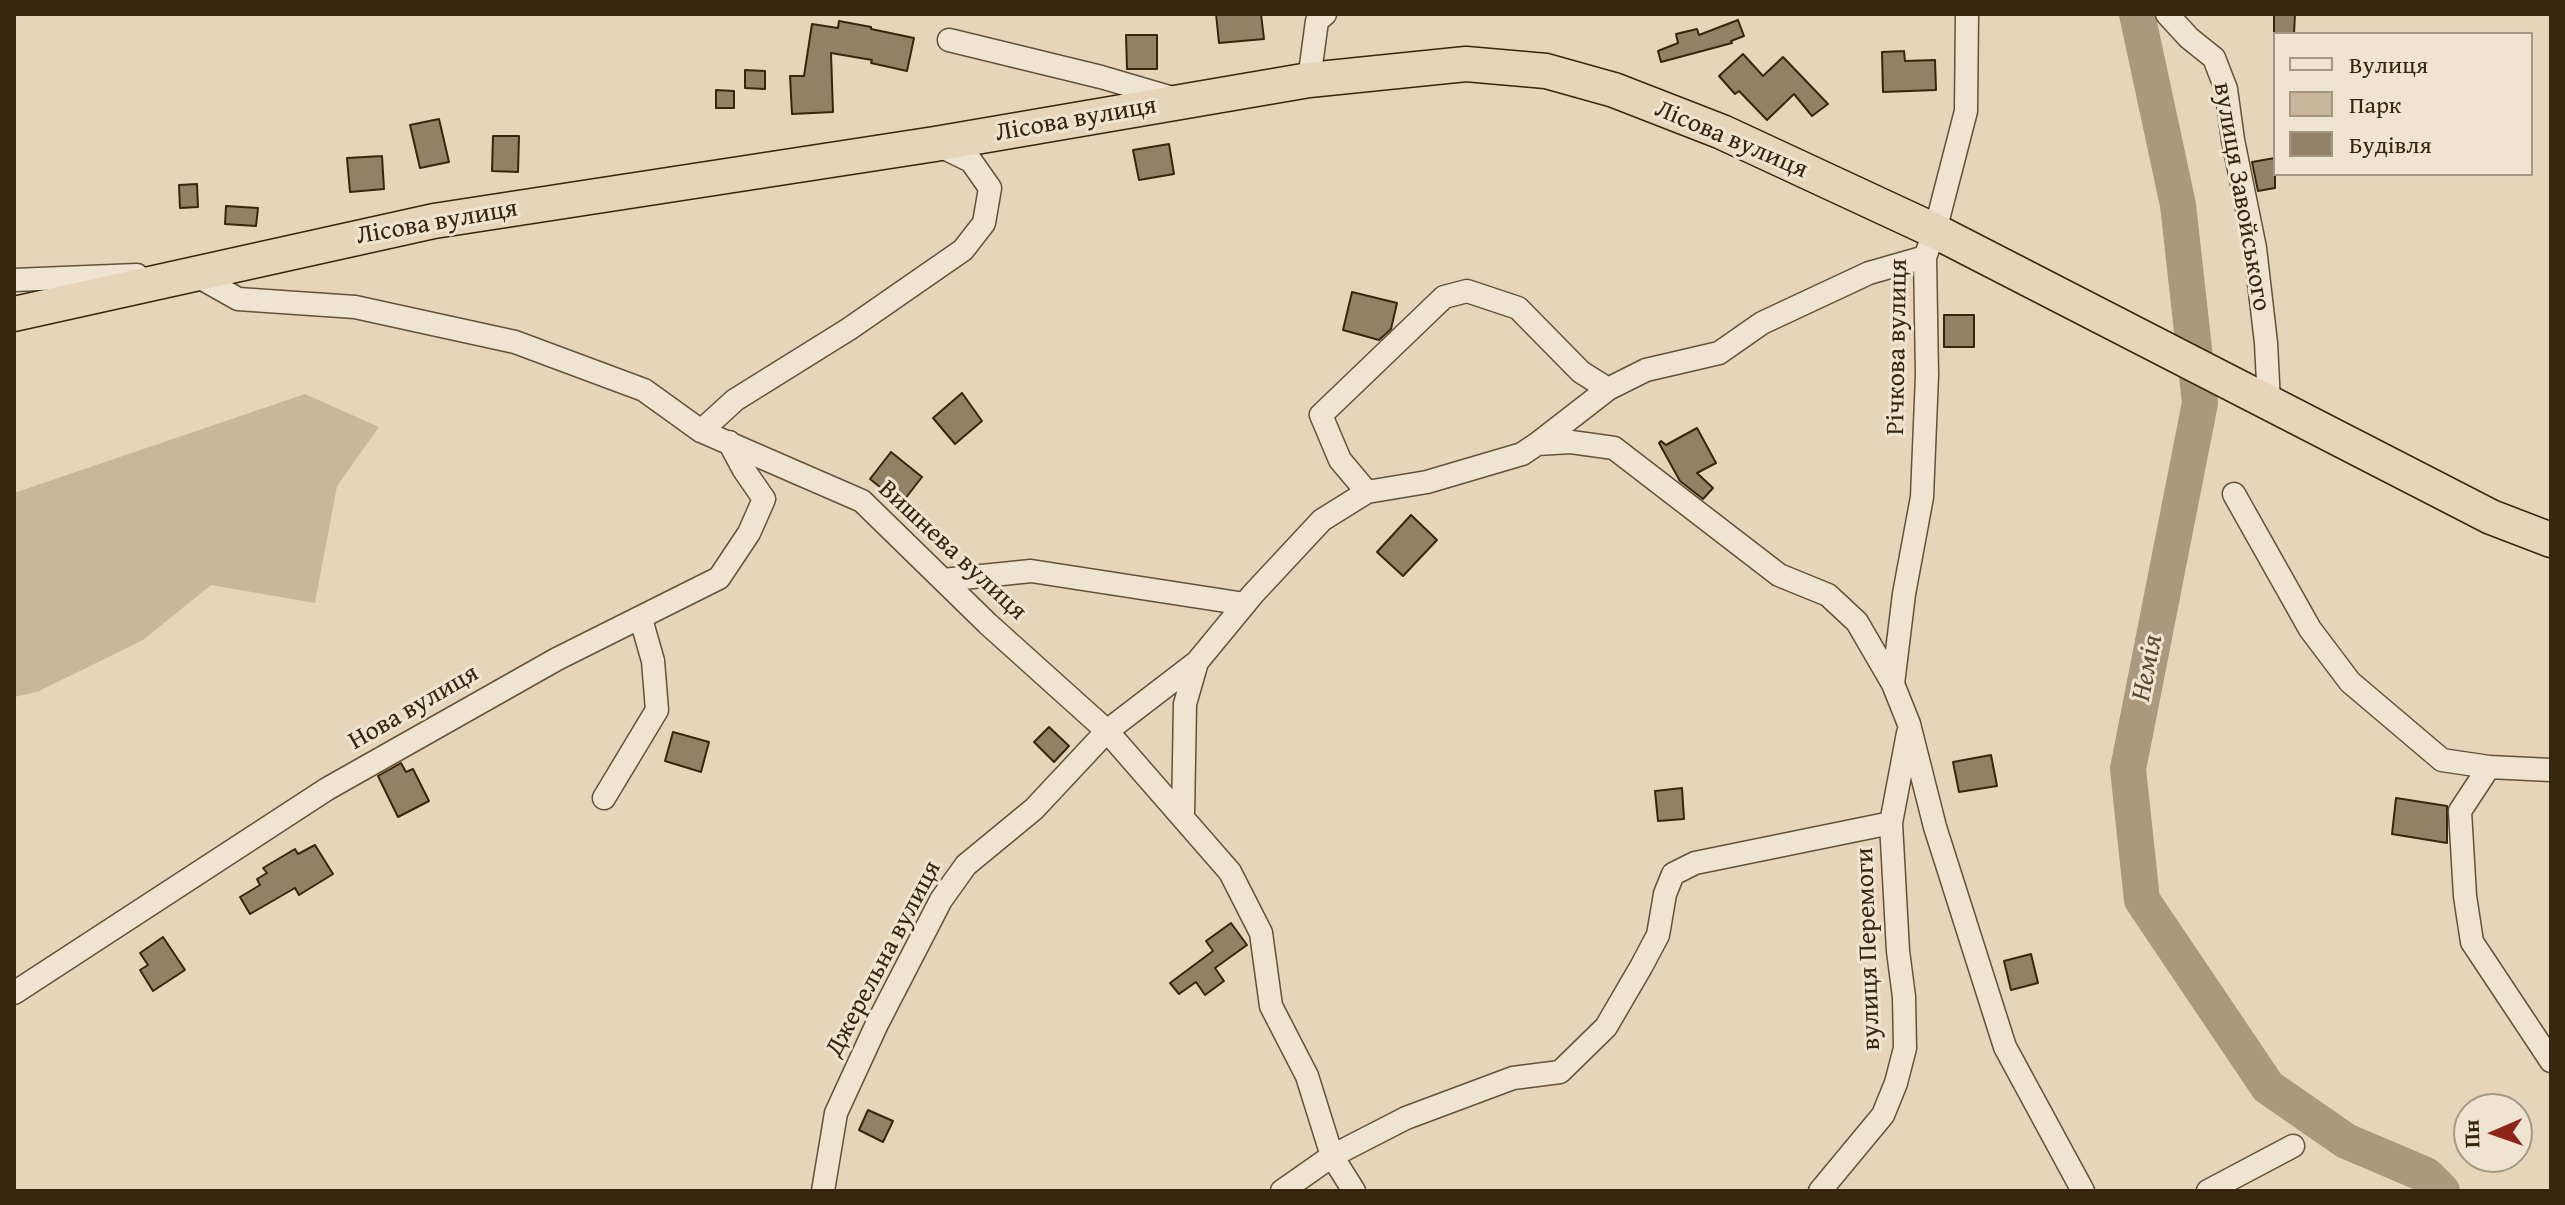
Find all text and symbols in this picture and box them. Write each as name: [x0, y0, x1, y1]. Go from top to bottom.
legend: [2273, 32, 2533, 176]
text: Вулиця: [2349, 47, 2428, 82]
street label: вулиця Завойського: [2206, 80, 2276, 314]
text: Парк: [2349, 87, 2401, 122]
street label: Лісова вулиця: [993, 90, 1159, 150]
street label: Лісова вулиця: [1650, 94, 1812, 186]
text: Будівля: [2349, 127, 2432, 162]
street label: Лісова вулиця: [354, 193, 520, 253]
street label: Річкова вулиця: [1881, 258, 1915, 436]
street label: Вишнева вулиця: [871, 474, 1033, 628]
water label: Немія: [2125, 632, 2171, 704]
street label: Нова вулиця: [343, 658, 485, 758]
street label: вулиця Перемоги: [1850, 847, 1888, 1051]
street label: Джерельна вулиця: [819, 856, 949, 1062]
north arrow: [2453, 1093, 2533, 1173]
text: Пн: [2455, 1119, 2487, 1148]

